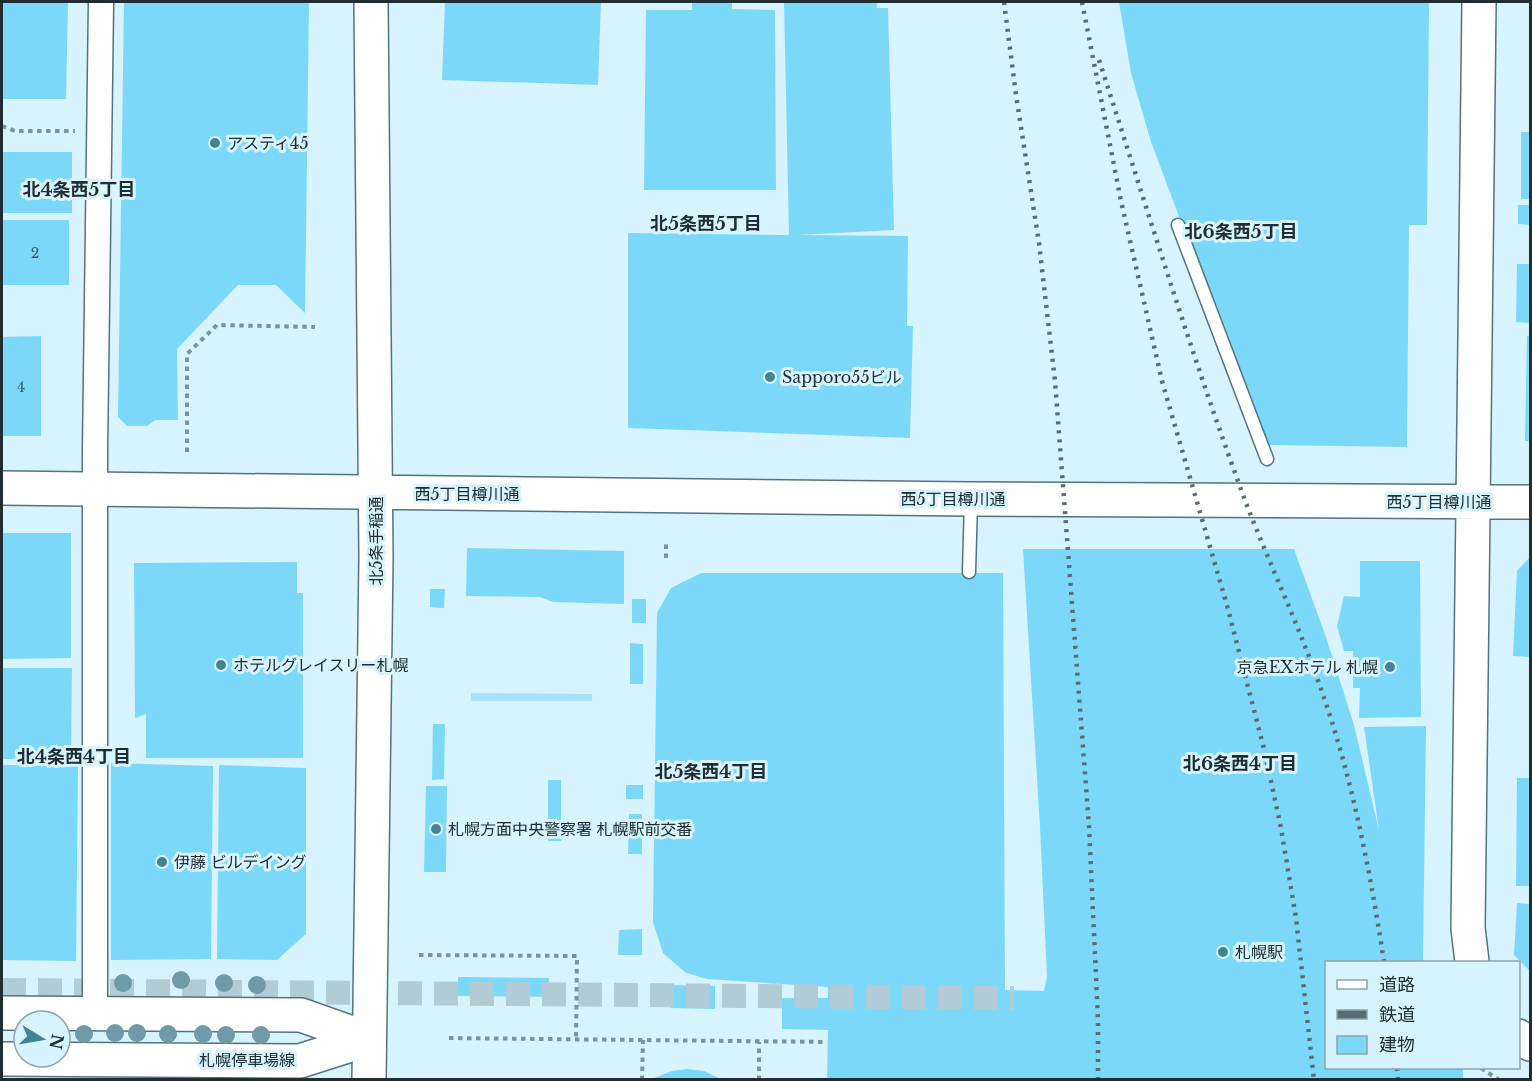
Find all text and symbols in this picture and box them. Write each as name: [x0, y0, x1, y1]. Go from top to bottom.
place label: アスティ45: [227, 133, 309, 153]
marker: アスティ45: [208, 136, 222, 150]
district label: 北4条西5丁目: [23, 179, 135, 201]
district label: 北5条西5丁目: [650, 213, 762, 235]
district label: 北6条西5丁目: [1185, 221, 1297, 243]
house number: 2: [31, 244, 39, 262]
place label: Sapporo55ビル: [782, 367, 901, 387]
marker: Sapporo55ビル: [763, 370, 777, 384]
house number: 4: [17, 378, 25, 396]
street label: 西5丁目樽川通: [414, 484, 520, 504]
street label: 西5丁目樽川通: [900, 489, 1006, 509]
street label: 西5丁目樽川通: [1386, 492, 1492, 512]
street label: 北5条手稲通: [366, 496, 386, 586]
place label: ホテルグレイスリー札幌: [233, 655, 409, 675]
place label: 京急EXホテル 札幌: [1237, 657, 1378, 677]
marker: ホテルグレイスリー札幌: [214, 658, 228, 672]
marker: 京急EXホテル 札幌: [1383, 660, 1397, 674]
district label: 北4条西4丁目: [17, 746, 131, 768]
district label: 北6条西4丁目: [1183, 753, 1297, 775]
district label: 北5条西4丁目: [655, 761, 767, 783]
place label: 札幌方面中央警察署 札幌駅前交番: [448, 819, 693, 839]
marker: 札幌方面中央警察署 札幌駅前交番: [429, 822, 443, 836]
place label: 伊藤 ビルデイング: [174, 852, 307, 872]
marker: 伊藤 ビルデイング: [155, 855, 169, 869]
place label: 札幌駅: [1235, 942, 1283, 962]
marker: 札幌駅: [1216, 945, 1230, 959]
legend: [1325, 961, 1520, 1069]
text: 道路: [1379, 974, 1415, 996]
text: 鉄道: [1379, 1004, 1415, 1026]
north arrow: [12, 1009, 72, 1069]
text: N: [45, 1033, 68, 1051]
text: 建物: [1379, 1034, 1415, 1056]
street label: 札幌停車場線: [199, 1050, 295, 1070]

